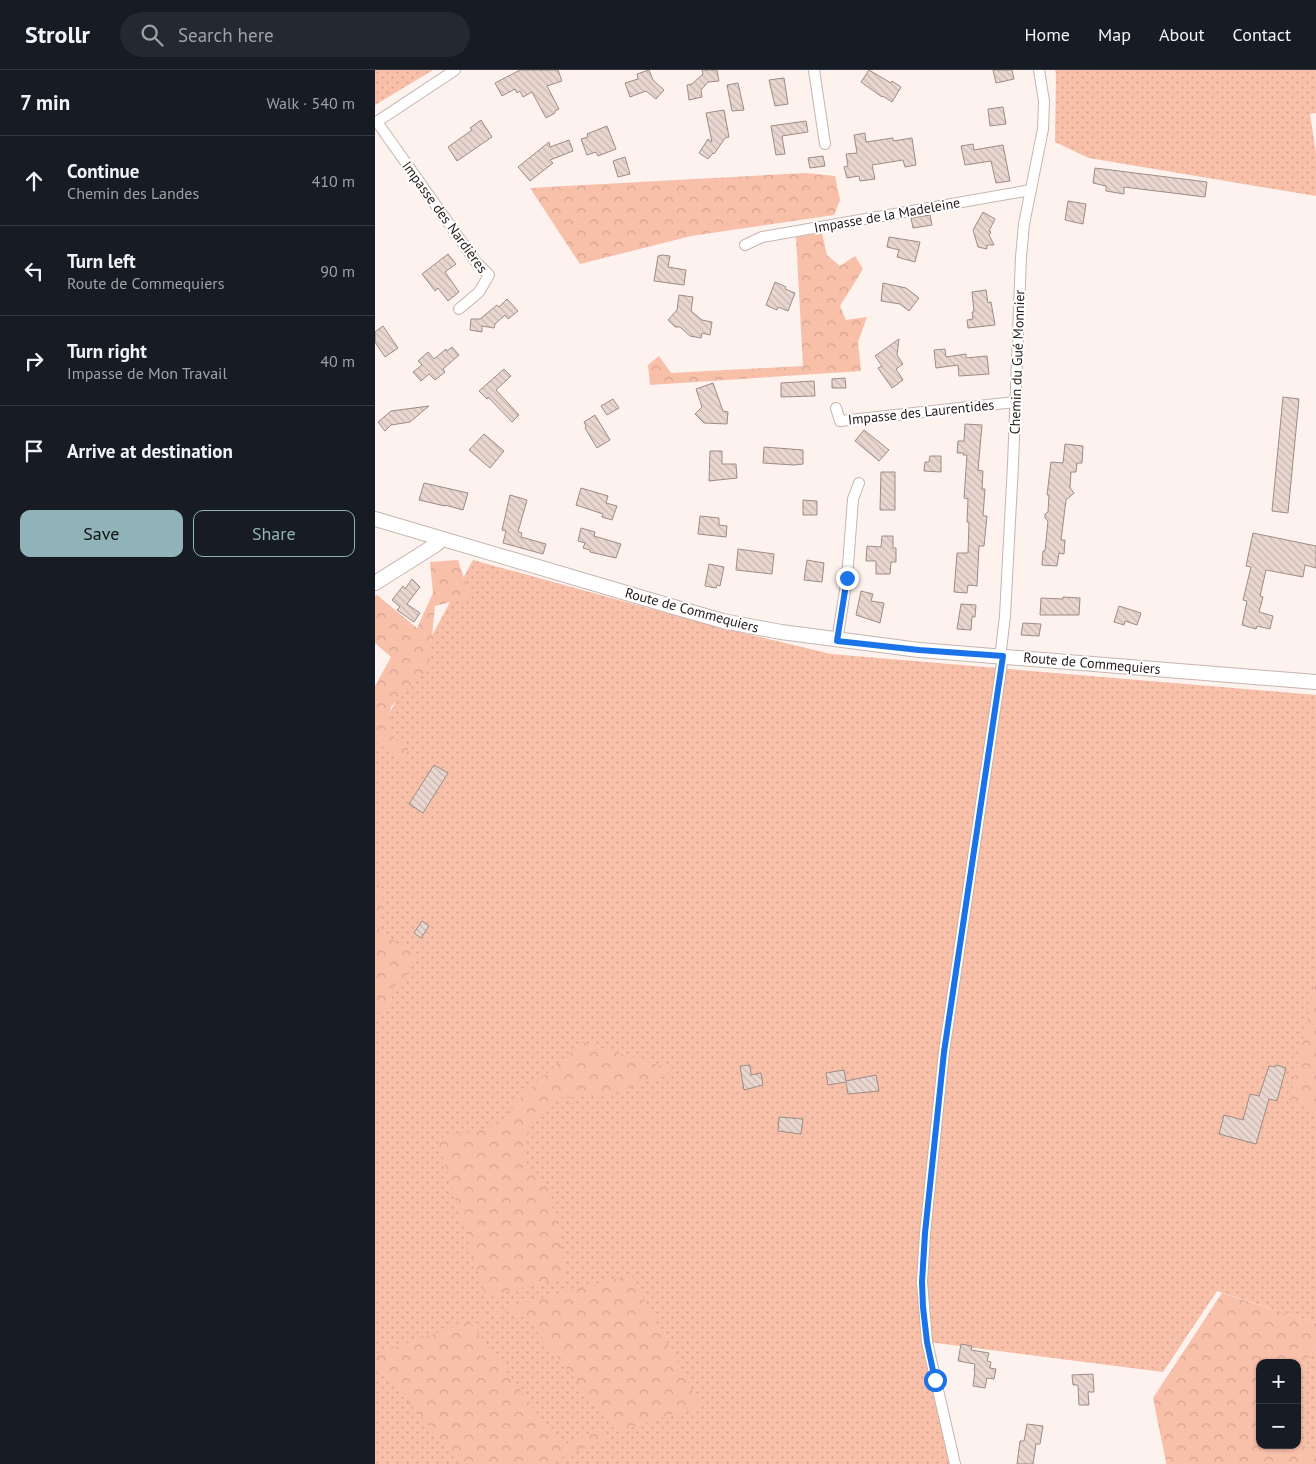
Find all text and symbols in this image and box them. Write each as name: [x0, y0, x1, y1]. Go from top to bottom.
search box: [120, 12, 470, 57]
text: Strollr: [25, 19, 90, 50]
icon: search: [138, 21, 166, 49]
text: Search here: [178, 23, 274, 47]
text: Home: [1024, 23, 1070, 46]
text: Map: [1098, 23, 1131, 46]
text: About: [1159, 23, 1205, 46]
text: Contact: [1233, 23, 1291, 46]
text: 7 min: [20, 89, 70, 116]
text: Walk · 540 m: [266, 93, 355, 113]
street label: Impasse des Nardières: [398, 157, 492, 277]
text: Continue: [67, 159, 139, 183]
icon: ahead: [20, 167, 48, 195]
text: 410 m: [312, 171, 355, 191]
text: Chemin des Landes: [67, 183, 199, 203]
street label: Impasse de la Madeleine: [812, 193, 962, 237]
text: Turn left: [67, 249, 136, 273]
icon: left: [20, 257, 48, 285]
text: 90 m: [320, 261, 355, 281]
text: Route de Commequiers: [67, 273, 225, 293]
street label: Chemin du Gué Monnier: [1005, 289, 1029, 435]
text: Turn right: [67, 339, 147, 363]
icon: right: [20, 347, 48, 375]
text: 40 m: [320, 351, 355, 371]
text: Impasse de Mon Travail: [67, 363, 227, 383]
street label: Impasse des Laurentides: [847, 395, 995, 429]
icon: arrive: [20, 437, 48, 465]
text: Arrive at destination: [67, 439, 233, 463]
button: Save: [20, 510, 183, 557]
button: Share: [193, 510, 355, 557]
route end: [836, 567, 859, 590]
street label: Route de Commequiers: [623, 583, 761, 637]
street label: Route de Commequiers: [1023, 648, 1162, 678]
map controls: [1256, 1359, 1301, 1449]
button: +: [1256, 1359, 1301, 1404]
route start: [924, 1369, 947, 1392]
button: −: [1256, 1404, 1301, 1449]

